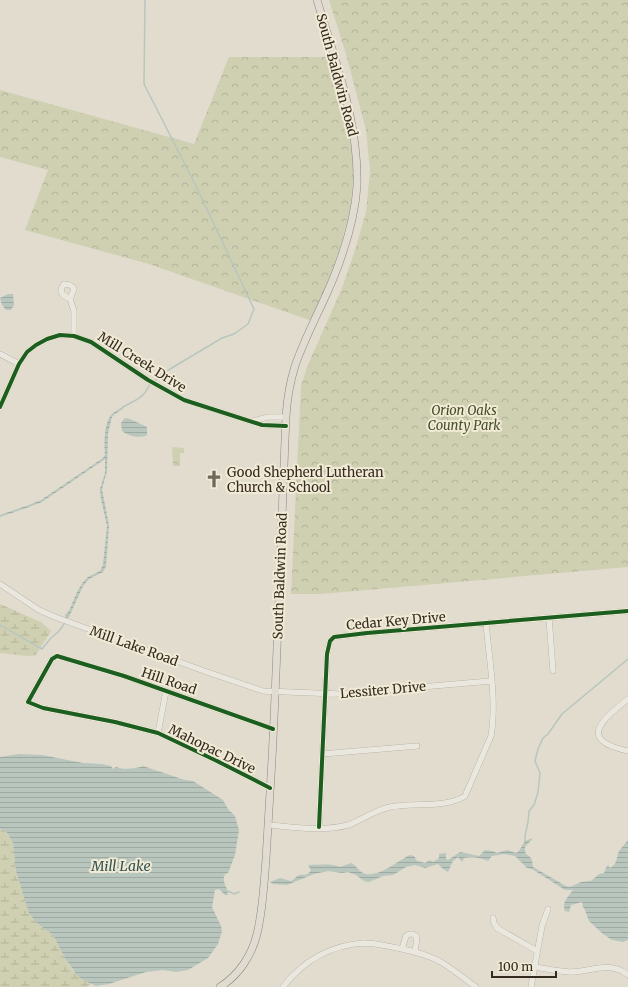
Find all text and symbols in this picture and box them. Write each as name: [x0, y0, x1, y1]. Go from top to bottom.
street label: South Baldwin Road: [312, 12, 362, 139]
street label: Mill Creek Drive: [95, 328, 189, 396]
park label: Orion Oaks County Park: [428, 402, 500, 434]
place label: Good Shepherd Lutheran Church & School: [227, 464, 384, 496]
church icon: Good Shepherd Lutheran Church & School: [204, 469, 224, 489]
street label: South Baldwin Road: [269, 512, 291, 640]
street label: Cedar Key Drive: [346, 608, 446, 634]
street label: Mill Lake Road: [87, 622, 181, 670]
street label: Hill Road: [139, 664, 199, 698]
street label: Lessiter Drive: [339, 678, 427, 702]
street label: Mahopac Drive: [166, 721, 258, 777]
water label: Mill Lake: [90, 857, 151, 875]
scale bar: [492, 953, 556, 979]
text: 100 m: [498, 959, 533, 974]

